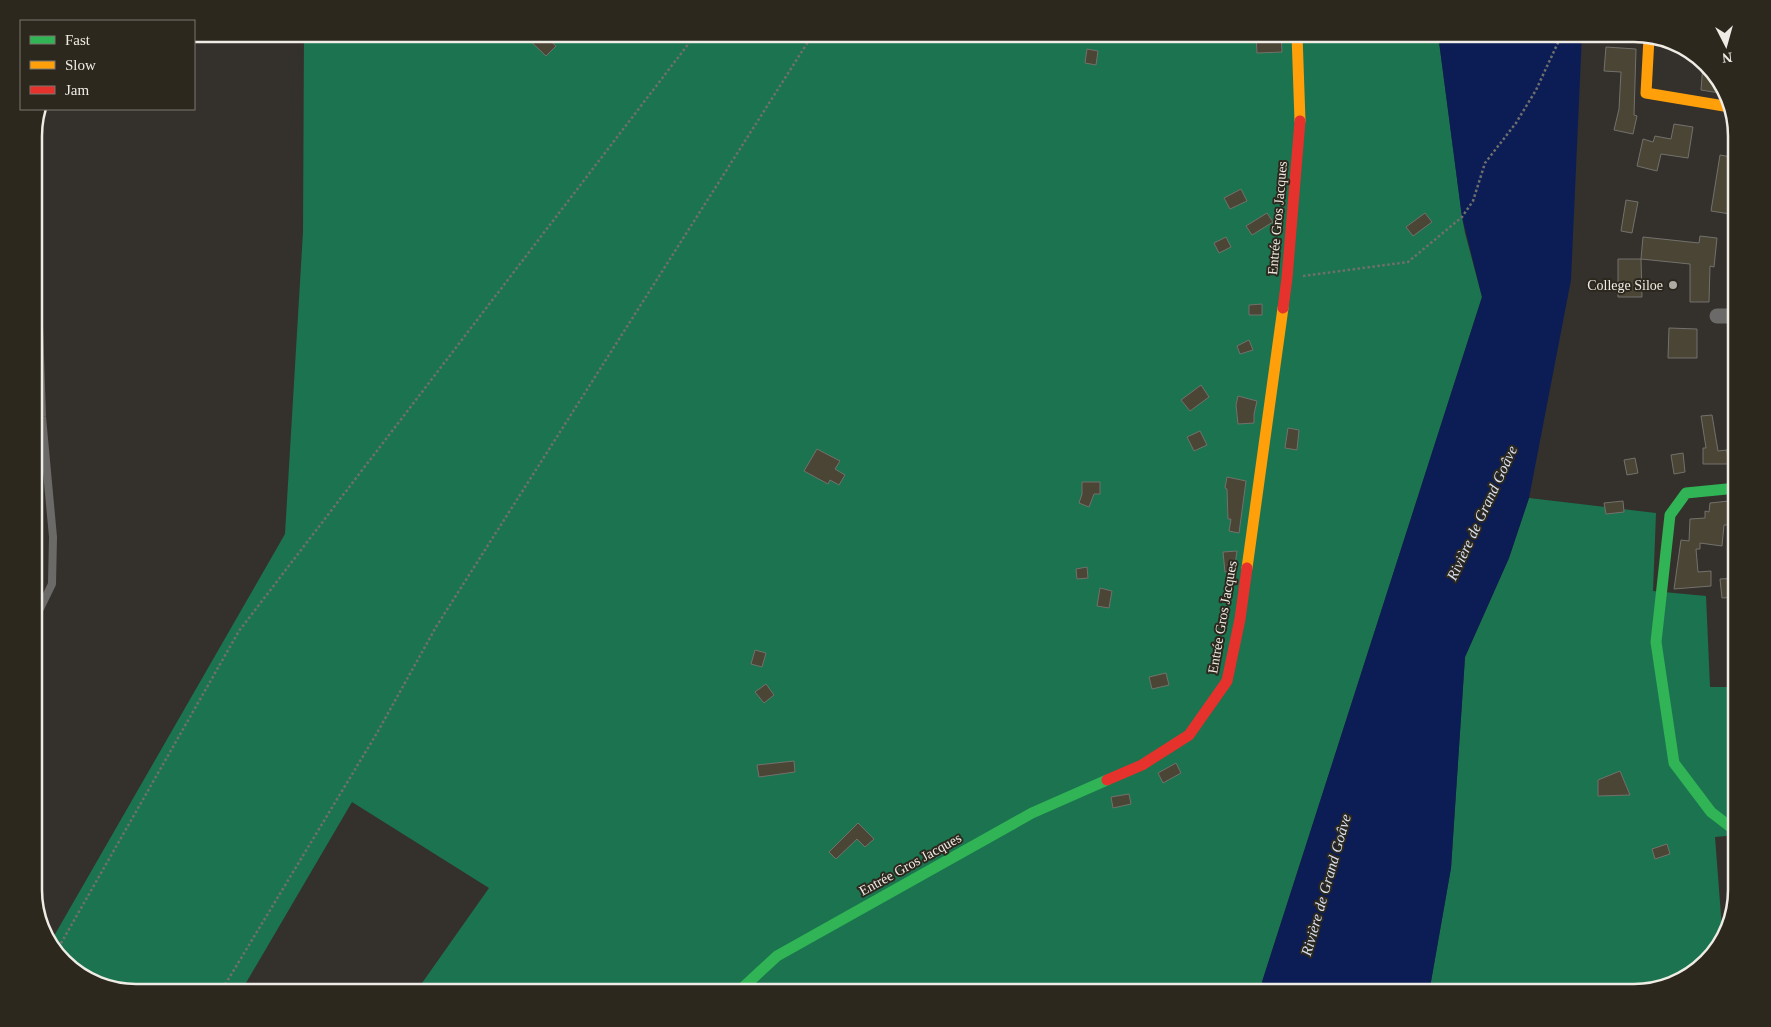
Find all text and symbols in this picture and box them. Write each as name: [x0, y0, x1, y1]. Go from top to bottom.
legend: [20, 20, 195, 110]
north arrow: [1701, 20, 1751, 70]
text: Fast: [65, 32, 91, 48]
text: N: [1721, 49, 1733, 65]
text: Slow: [65, 57, 96, 73]
text: Jam: [65, 82, 89, 98]
street label: Entrée Gros Jacques: [1265, 160, 1290, 276]
place label: College Siloe: [1587, 278, 1663, 293]
marker: College Siloe: [1667, 279, 1679, 291]
water label: Rivière de Grand Goâve: [1443, 443, 1520, 584]
street label: Entrée Gros Jacques: [1205, 560, 1240, 675]
water label: Rivière de Grand Goâve: [1298, 812, 1354, 959]
street label: Entrée Gros Jacques: [857, 830, 964, 899]

